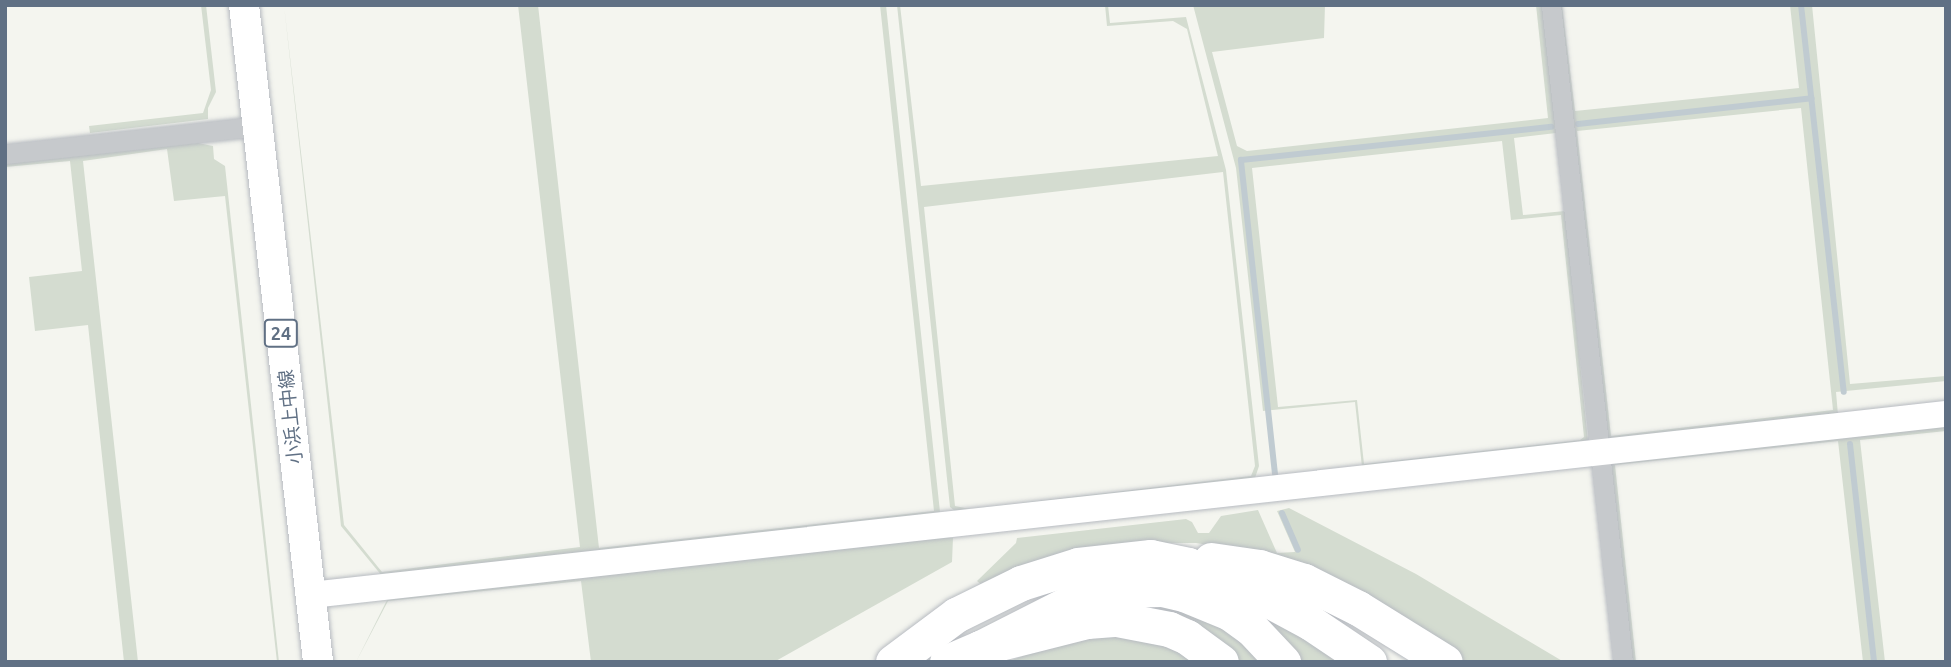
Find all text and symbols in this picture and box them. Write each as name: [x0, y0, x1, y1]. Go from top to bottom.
road number: 24: [264, 318, 298, 348]
street label: 小浜上中線: [275, 369, 307, 465]

